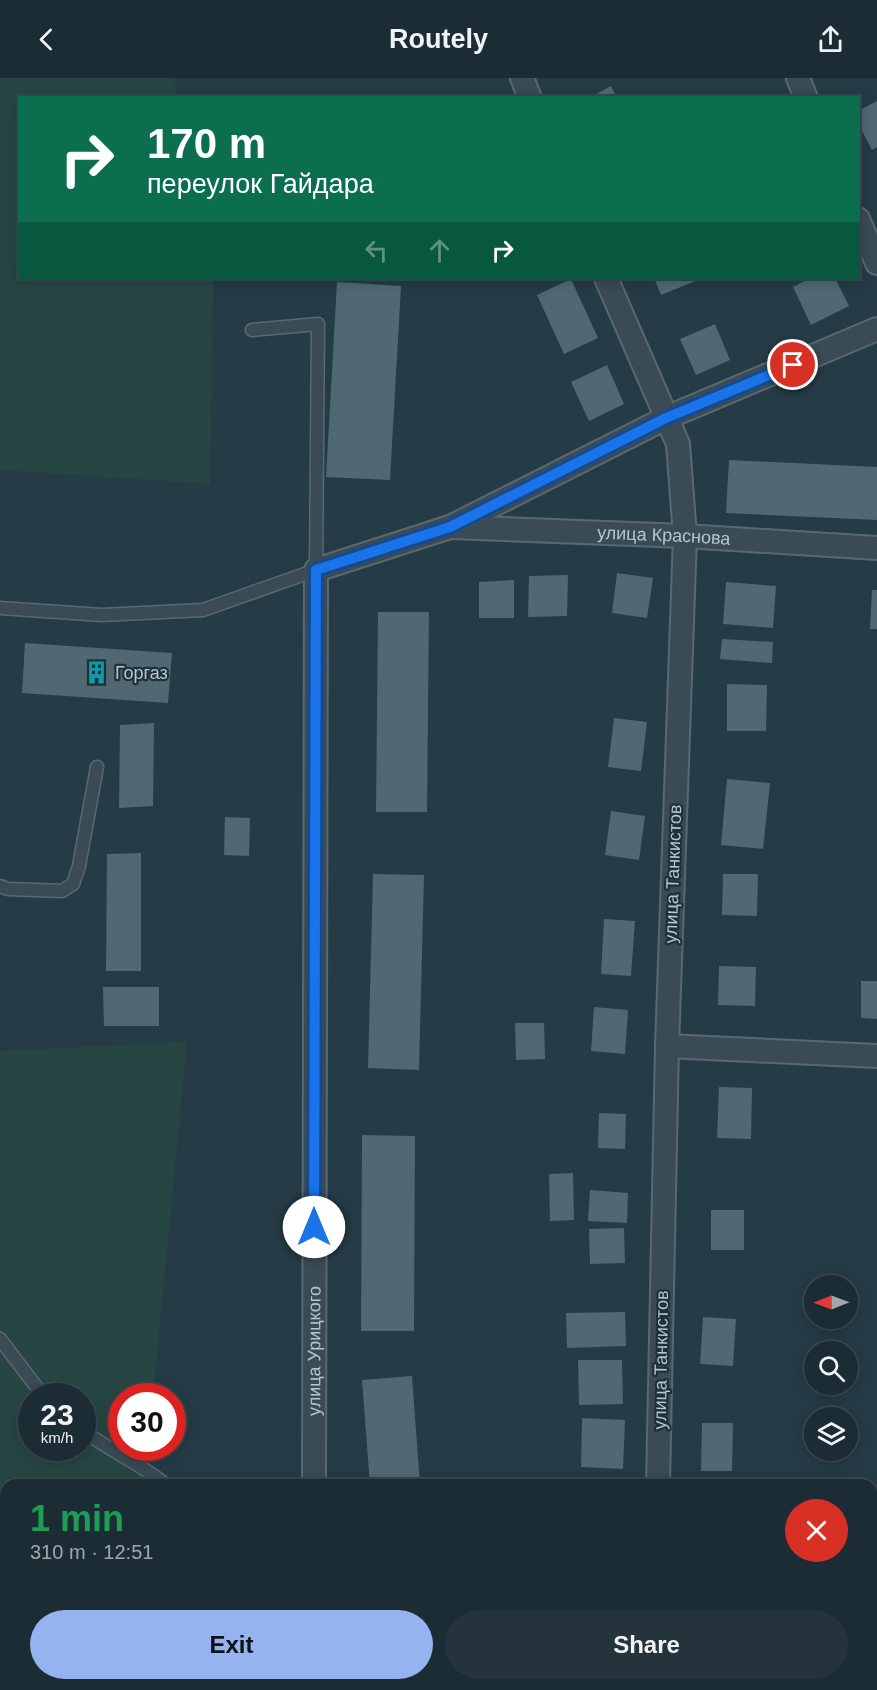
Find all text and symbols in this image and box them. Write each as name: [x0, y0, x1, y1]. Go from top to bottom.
icon: back: [30, 23, 63, 56]
icon: share: [814, 23, 847, 56]
text: Routely: [389, 24, 488, 54]
icon: right: [48, 120, 126, 198]
text: 170 m: [147, 120, 266, 167]
text: переулок Гайдара: [147, 169, 374, 199]
icon: left: [360, 234, 393, 267]
icon: ahead: [423, 234, 456, 267]
icon: right: [486, 234, 519, 267]
pin: [767, 339, 818, 390]
icon: arrive: [776, 348, 809, 381]
street label: улица Краснова: [597, 523, 732, 549]
building icon: Горгаз: [84, 660, 110, 686]
place label: Горгаз: [115, 663, 168, 683]
street label: улица Танкистов: [661, 804, 685, 944]
position arrow: [282, 1195, 346, 1259]
north arrow: [804, 1275, 858, 1329]
map controls: [804, 1275, 858, 1461]
street label: улица Урицкого: [304, 1286, 324, 1416]
street label: улица Танкистов: [650, 1290, 672, 1430]
button: search: [804, 1341, 858, 1395]
speed limit sign: 30: [108, 1383, 186, 1461]
text: 23: [40, 1398, 74, 1431]
button: layers: [804, 1407, 858, 1461]
text: km/h: [41, 1429, 73, 1446]
text: 1 min: [30, 1498, 124, 1539]
button: close: [785, 1499, 848, 1562]
text: 310 m · 12:51: [30, 1541, 153, 1563]
button: Exit: [30, 1610, 433, 1679]
button: Share: [445, 1610, 848, 1679]

